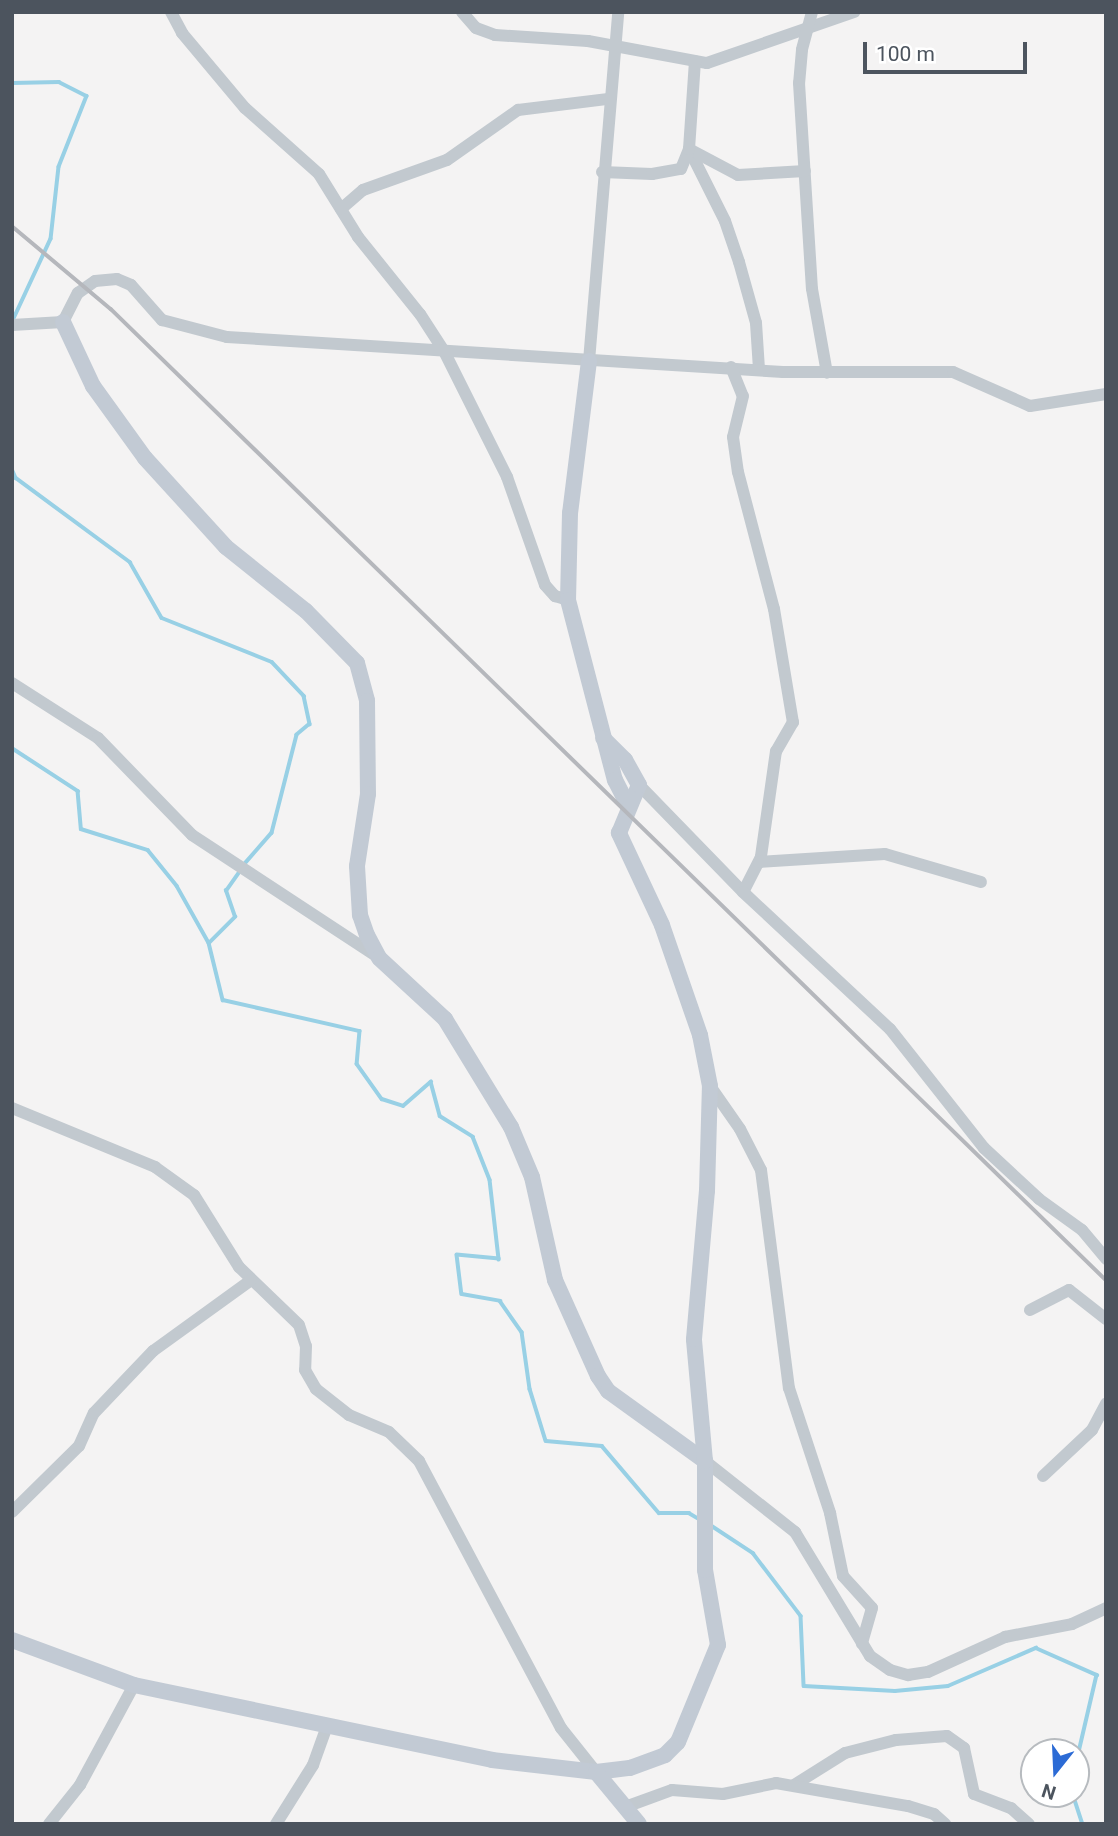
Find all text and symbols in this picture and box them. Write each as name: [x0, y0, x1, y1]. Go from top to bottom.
scale bar: [866, 28, 1030, 72]
text: 100 m: [876, 42, 935, 66]
north arrow: [1020, 1738, 1090, 1808]
text: N: [1039, 1779, 1059, 1805]

